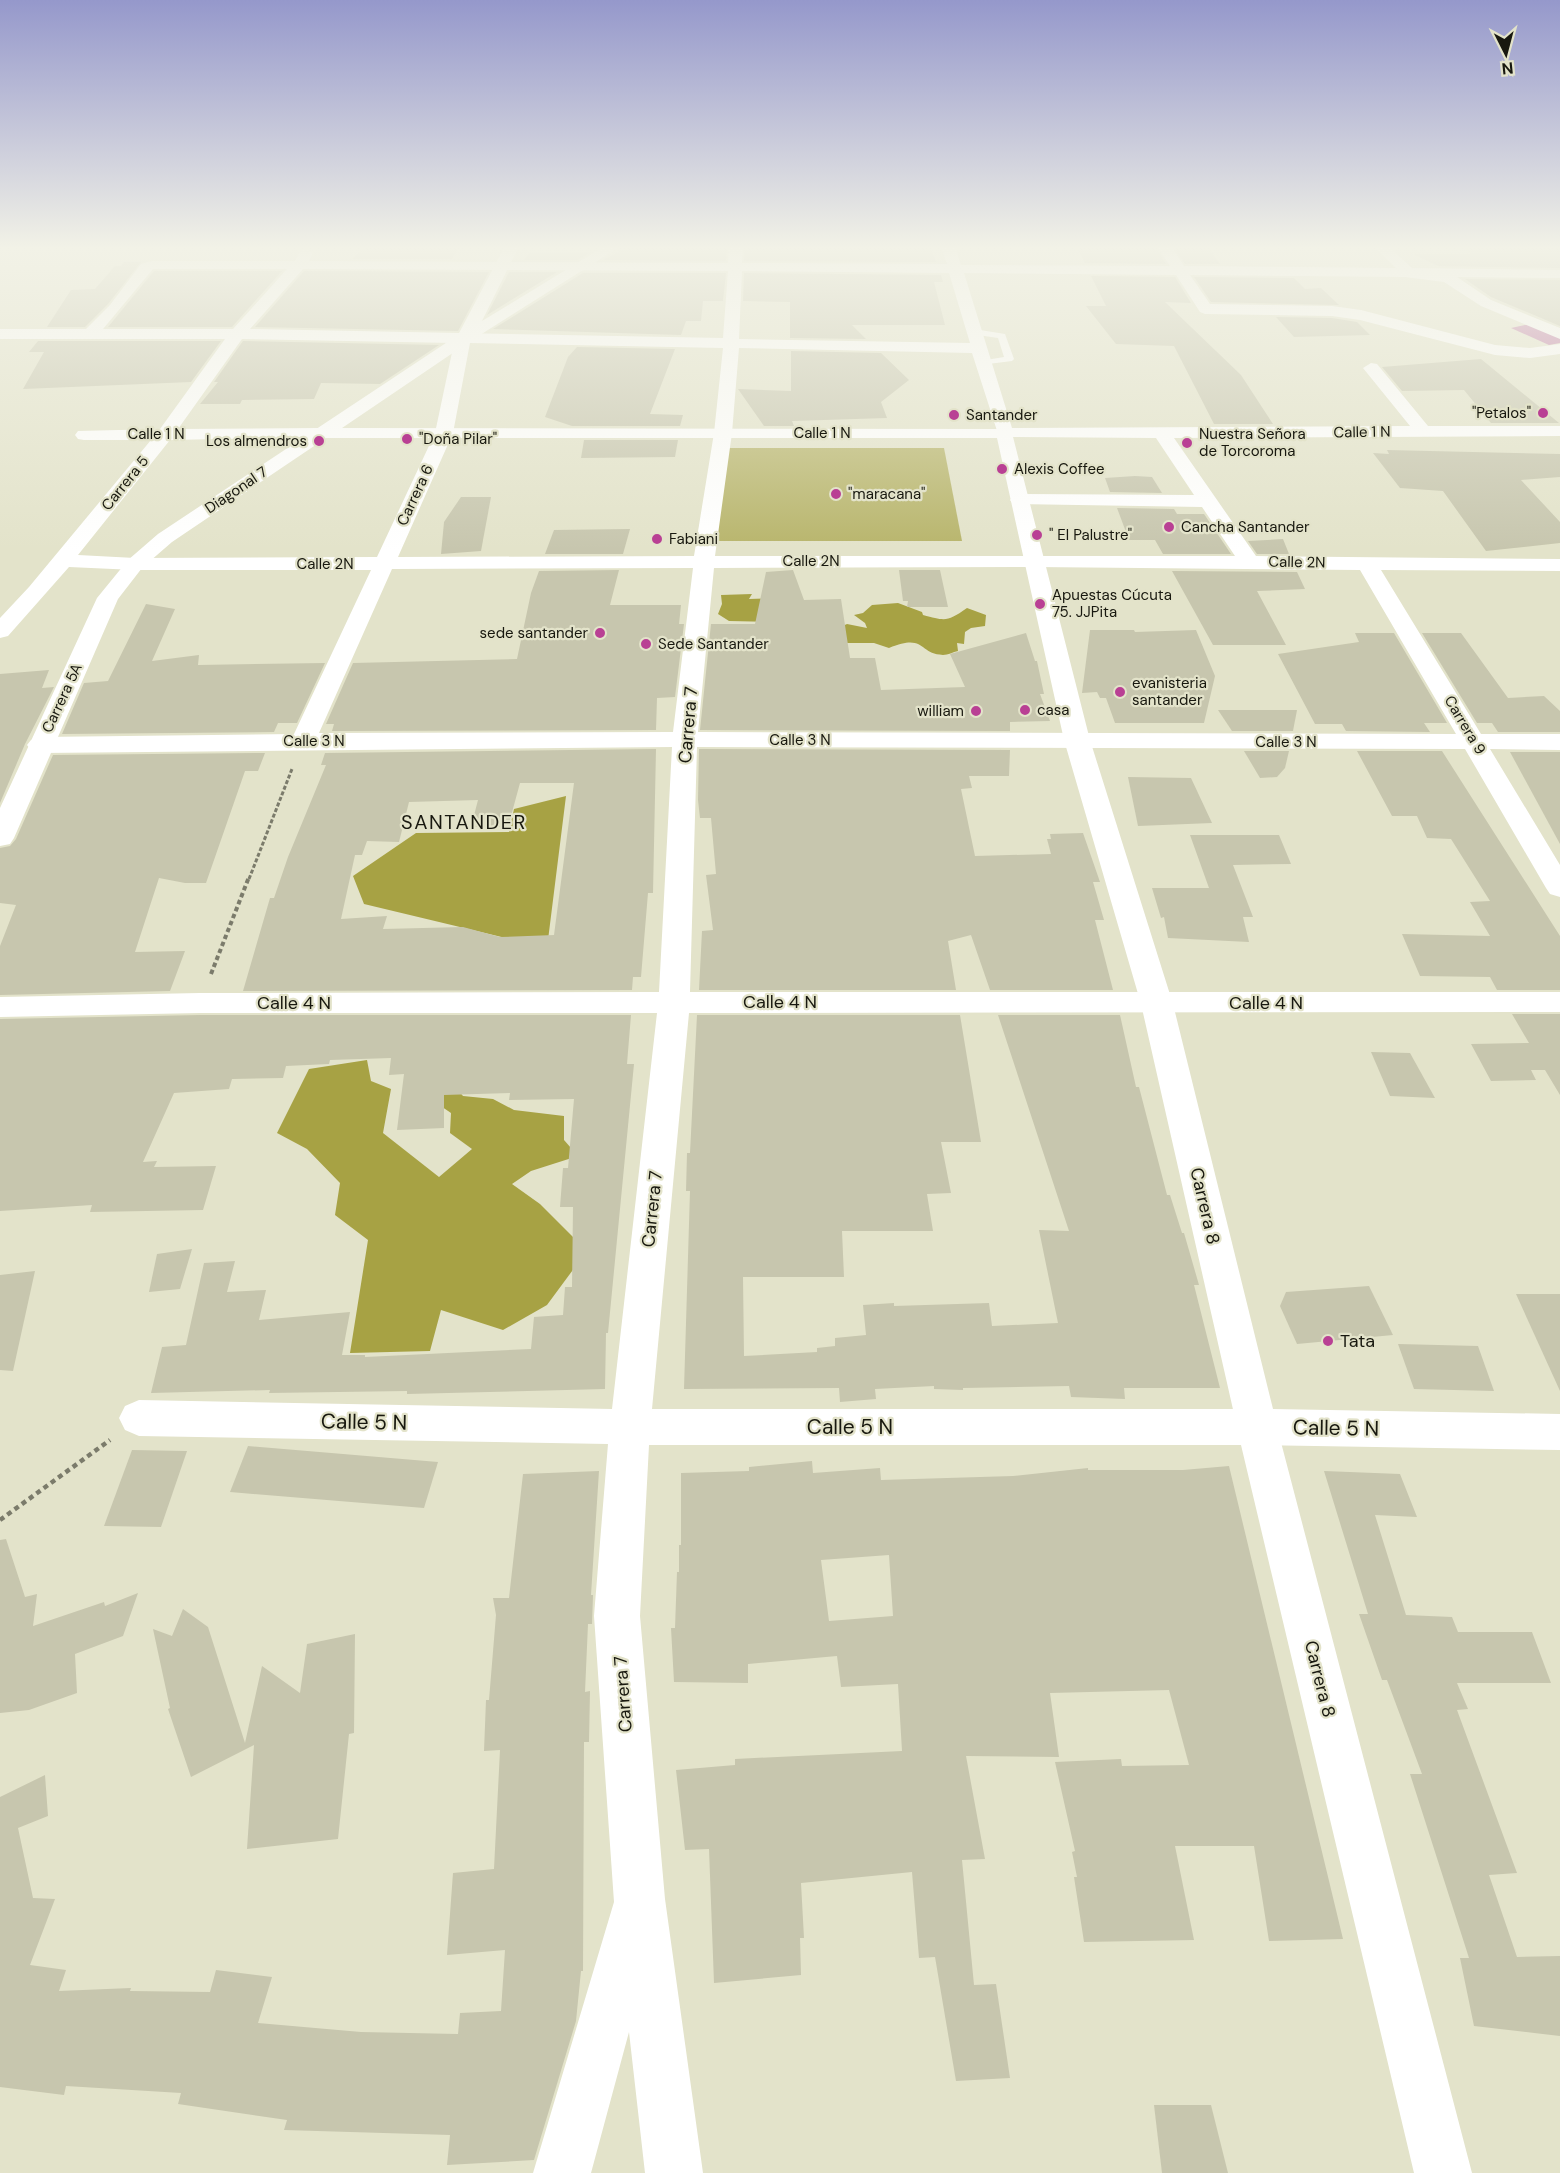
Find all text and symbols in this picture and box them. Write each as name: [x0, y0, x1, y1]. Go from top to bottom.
north arrow: [1476, 24, 1536, 84]
text: N: [1501, 57, 1514, 79]
place label: "Petalos": [1472, 403, 1531, 423]
place label: Santander: [966, 405, 1038, 425]
marker: "Petalos": [1536, 406, 1550, 420]
marker: Santander: [947, 408, 961, 422]
street label: Calle 1 N: [1333, 422, 1391, 442]
street label: Calle 1 N: [793, 423, 851, 443]
street label: Calle 1 N: [127, 424, 185, 444]
place label: Nuestra Señora de Torcoroma: [1199, 424, 1306, 461]
place label: "Doña Pilar": [419, 429, 497, 449]
place label: Los almendros: [206, 431, 307, 451]
marker: "Doña Pilar": [400, 432, 414, 446]
marker: Los almendros: [312, 434, 326, 448]
marker: Nuestra Señora de Torcoroma: [1180, 436, 1194, 450]
street label: Carrera 5: [97, 451, 153, 515]
place label: Alexis Coffee: [1014, 459, 1105, 479]
street label: Carrera 6: [392, 461, 438, 529]
street label: Diagonal 7: [201, 462, 271, 518]
marker: Alexis Coffee: [995, 462, 1009, 476]
place label: "maracana": [848, 484, 925, 504]
marker: "maracana": [829, 487, 843, 501]
place label: Cancha Santander: [1181, 517, 1310, 537]
marker: Cancha Santander: [1162, 520, 1176, 534]
place label: " El Palustre": [1049, 525, 1132, 545]
marker: " El Palustre": [1030, 528, 1044, 542]
place label: Fabiani: [669, 529, 718, 549]
marker: Fabiani: [650, 532, 664, 546]
street label: Calle 2N: [782, 551, 840, 571]
street label: Calle 2N: [1268, 552, 1326, 572]
street label: Calle 2N: [296, 554, 354, 574]
place label: Apuestas Cúcuta 75. JJPita: [1052, 585, 1172, 622]
marker: Apuestas Cúcuta 75. JJPita: [1033, 597, 1047, 611]
place label: sede santander: [480, 623, 588, 643]
marker: sede santander: [593, 626, 607, 640]
place label: Sede Santander: [658, 634, 769, 654]
marker: Sede Santander: [639, 637, 653, 651]
street label: Carrera 5A: [37, 660, 87, 736]
place label: evanisteria santander: [1132, 673, 1207, 710]
marker: evanisteria santander: [1113, 685, 1127, 699]
street label: Carrera 7: [673, 686, 703, 764]
street label: Carrera 9: [1440, 692, 1490, 758]
place label: casa: [1037, 700, 1069, 720]
place label: william: [917, 701, 964, 721]
marker: casa: [1018, 703, 1032, 717]
marker: william: [969, 704, 983, 718]
street label: Calle 3 N: [769, 730, 831, 750]
street label: Calle 3 N: [283, 731, 345, 751]
street label: Calle 3 N: [1255, 732, 1317, 752]
district label: SANTANDER: [401, 809, 527, 835]
street label: Calle 4 N: [743, 990, 817, 1014]
street label: Calle 4 N: [257, 991, 331, 1015]
street label: Calle 4 N: [1229, 991, 1303, 1015]
street label: Carrera 8: [1185, 1165, 1225, 1247]
street label: Carrera 7: [636, 1170, 668, 1248]
place label: Tata: [1340, 1329, 1375, 1353]
marker: Tata: [1321, 1334, 1335, 1348]
street label: Calle 5 N: [321, 1407, 407, 1437]
street label: Calle 5 N: [807, 1413, 893, 1441]
street label: Calle 5 N: [1293, 1413, 1379, 1443]
street label: Carrera 8: [1299, 1638, 1341, 1720]
street label: Carrera 7: [608, 1655, 638, 1733]

